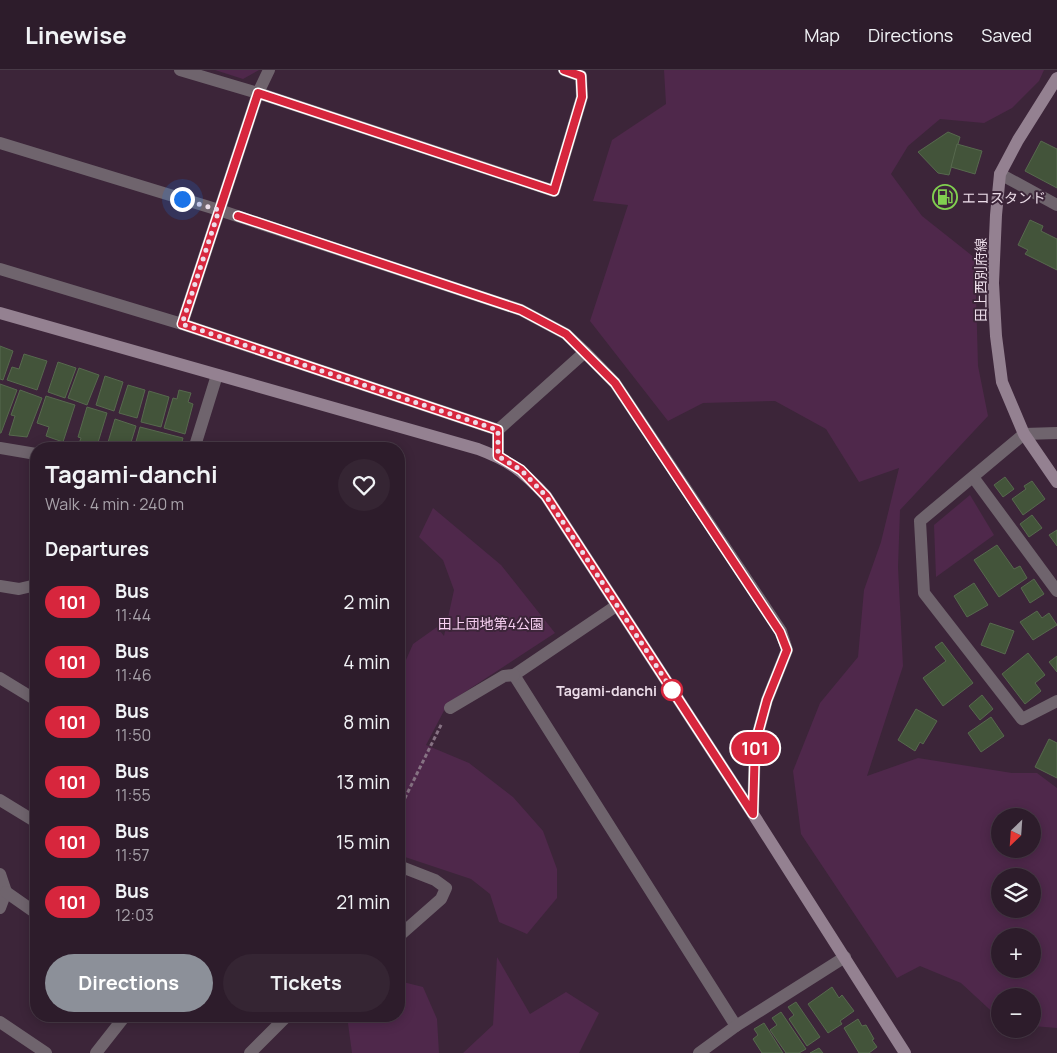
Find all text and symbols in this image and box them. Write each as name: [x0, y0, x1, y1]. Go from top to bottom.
text: Linewise: [25, 18, 127, 51]
text: Map: [804, 23, 840, 47]
text: Directions: [868, 23, 953, 47]
text: Saved: [981, 23, 1032, 47]
fuel station icon: エコスタンド: [932, 184, 958, 210]
your location: [170, 187, 195, 212]
place label: エコスタンド: [962, 188, 1046, 207]
street label: 田上西別府線: [971, 238, 990, 322]
text: Tagami-danchi: [45, 457, 218, 490]
button: heart: [338, 459, 390, 511]
text: Walk · 4 min · 240 m: [45, 493, 184, 515]
text: Departures: [45, 536, 149, 562]
text: Bus: [115, 578, 149, 604]
text: 2 min: [344, 589, 390, 615]
text: 101: [59, 590, 86, 614]
text: 11:44: [115, 604, 151, 626]
park label: 田上団地第4公園: [438, 614, 544, 633]
text: Bus: [115, 638, 149, 664]
text: 4 min: [343, 649, 390, 675]
text: 101: [59, 650, 86, 674]
text: 11:46: [115, 664, 152, 686]
marker: Tagami-danchi: [661, 679, 683, 701]
place label: Tagami-danchi: [556, 681, 657, 700]
text: Bus: [115, 698, 149, 724]
text: 8 min: [343, 709, 390, 735]
text: 101: [59, 710, 86, 734]
text: 11:50: [115, 724, 151, 746]
line badge: 101: [726, 732, 784, 764]
text: 101: [741, 736, 769, 760]
text: Bus: [115, 758, 149, 784]
text: 13 min: [336, 769, 390, 795]
text: 101: [59, 770, 86, 794]
text: 11:55: [115, 784, 151, 806]
north arrow: [991, 808, 1041, 858]
map controls: [991, 808, 1041, 1038]
text: Bus: [115, 818, 149, 844]
text: 15 min: [336, 829, 390, 855]
text: 101: [59, 830, 86, 854]
text: 11:57: [115, 844, 150, 866]
button: layers: [991, 868, 1041, 918]
text: Bus: [115, 878, 149, 904]
text: 21 min: [336, 889, 390, 915]
text: 101: [59, 890, 86, 914]
text: 12:03: [115, 904, 154, 926]
button: +: [991, 928, 1041, 978]
button: Directions: [45, 954, 213, 1012]
button: Tickets: [223, 954, 390, 1012]
button: −: [991, 988, 1041, 1038]

